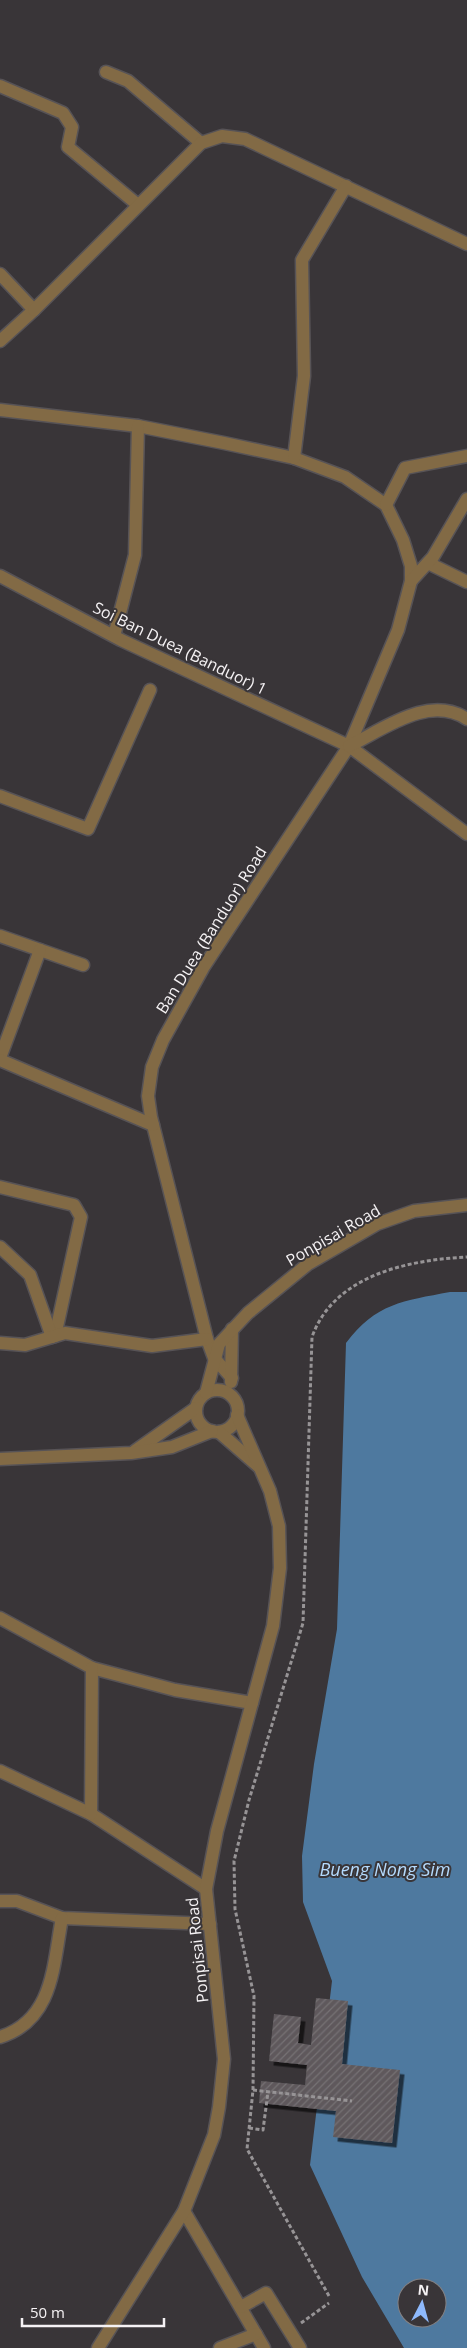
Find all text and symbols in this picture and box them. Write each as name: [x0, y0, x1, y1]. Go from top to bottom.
street label: Soi Ban Duea (Banduor) 1: [89, 596, 271, 700]
street label: Ban Duea (Banduor) Road: [150, 842, 272, 1018]
street label: Ponpisai Road: [282, 1199, 384, 1271]
water label: Bueng Nong Sim: [319, 1857, 451, 1881]
street label: Ponpisai Road: [181, 1896, 213, 2004]
north arrow: [397, 2278, 447, 2328]
text: N: [417, 2280, 430, 2300]
scale bar: [22, 2296, 165, 2328]
text: 50 m: [30, 2302, 65, 2322]

